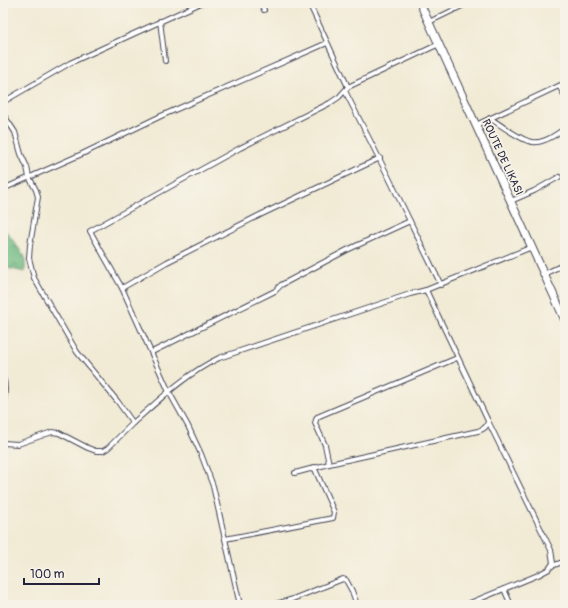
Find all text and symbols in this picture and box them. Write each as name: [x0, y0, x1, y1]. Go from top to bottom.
street label: ROUTE DE LIKASI: [479, 117, 526, 197]
scale bar: [24, 560, 99, 586]
text: 100 m: [30, 567, 65, 582]

